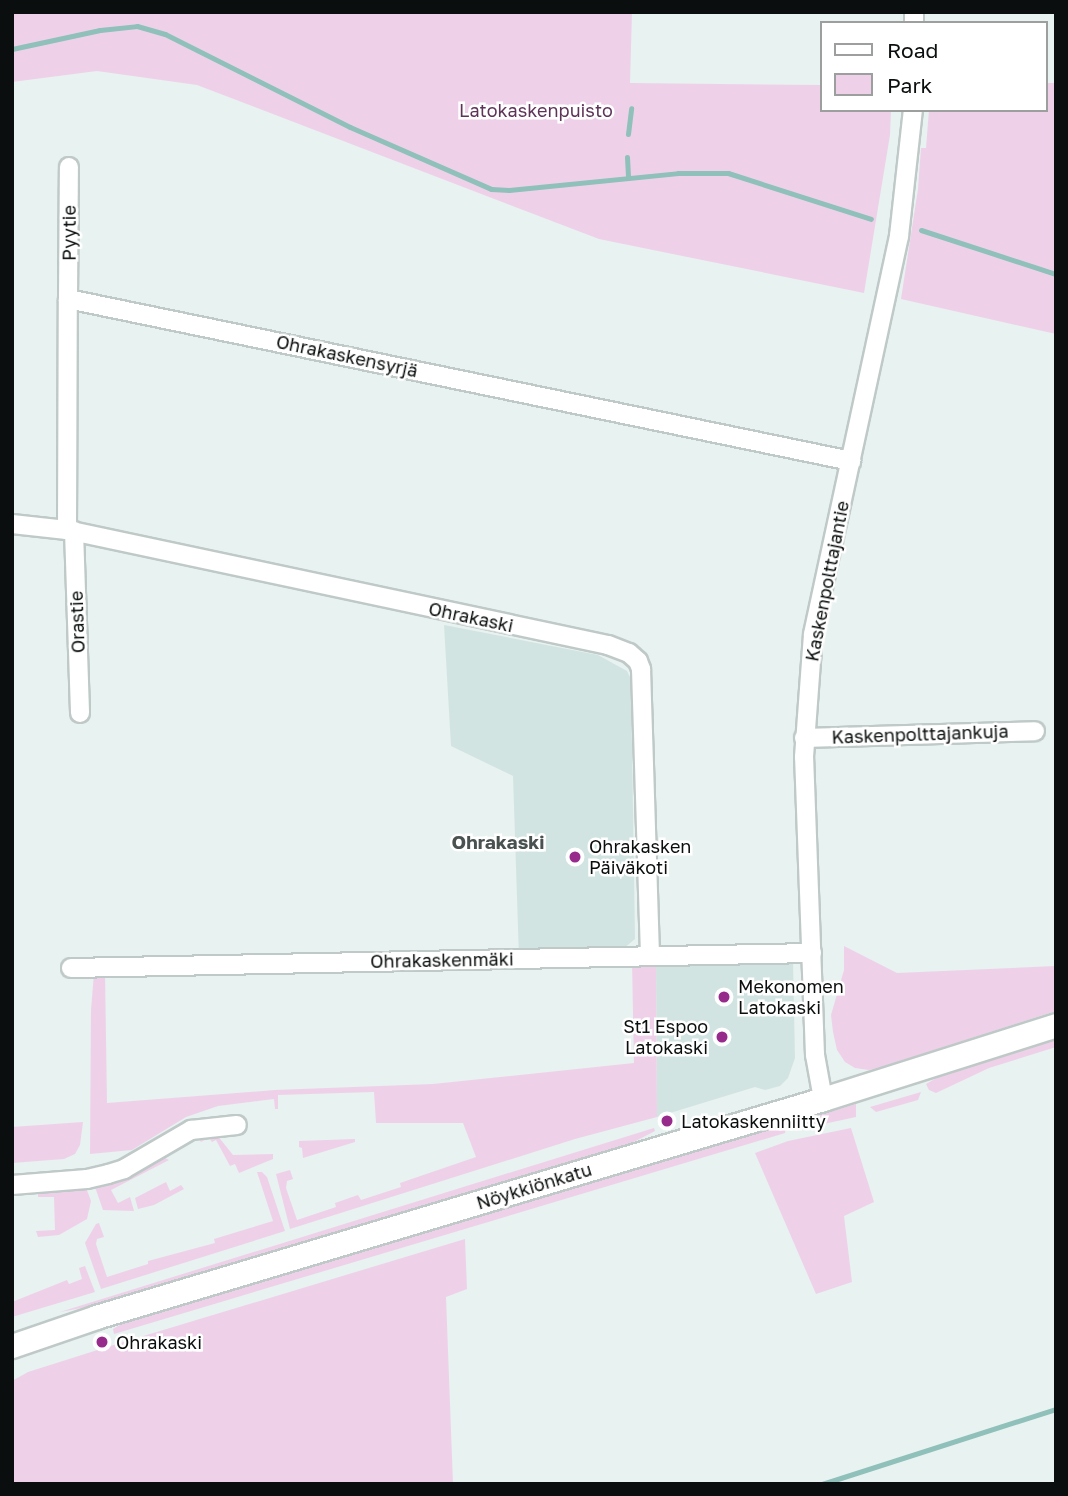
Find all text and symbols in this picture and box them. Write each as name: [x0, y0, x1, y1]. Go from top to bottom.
legend: [820, 21, 1047, 112]
text: Road: [887, 37, 938, 63]
text: Park: [887, 72, 932, 98]
park label: Latokaskenpuisto: [459, 99, 613, 121]
street label: Pyytie: [58, 205, 80, 261]
street label: Ohrakaskensyrjä: [274, 330, 420, 382]
street label: Kaskenpolttajantie: [801, 499, 853, 663]
street label: Orastie: [65, 590, 89, 654]
street label: Ohrakaski: [427, 597, 515, 637]
street label: Kaskenpolttajankuja: [831, 720, 1009, 748]
district label: Ohrakaski: [452, 831, 544, 853]
place label: Ohrakasken Päiväkoti: [589, 836, 691, 878]
marker: Ohrakasken Päiväkoti: [567, 849, 583, 865]
street label: Ohrakaskenmäki: [370, 948, 514, 972]
place label: Mekonomen Latokaski: [738, 976, 844, 1018]
marker: Mekonomen Latokaski: [716, 989, 732, 1005]
place label: St1 Espoo Latokaski: [623, 1016, 708, 1058]
marker: St1 Espoo Latokaski: [714, 1029, 730, 1045]
place label: Latokaskenniitty: [681, 1110, 826, 1132]
marker: Latokaskenniitty: [659, 1113, 675, 1129]
street label: Nöykkiönkatu: [474, 1158, 594, 1214]
place label: Ohrakaski: [116, 1331, 202, 1353]
marker: Ohrakaski: [94, 1334, 110, 1350]

